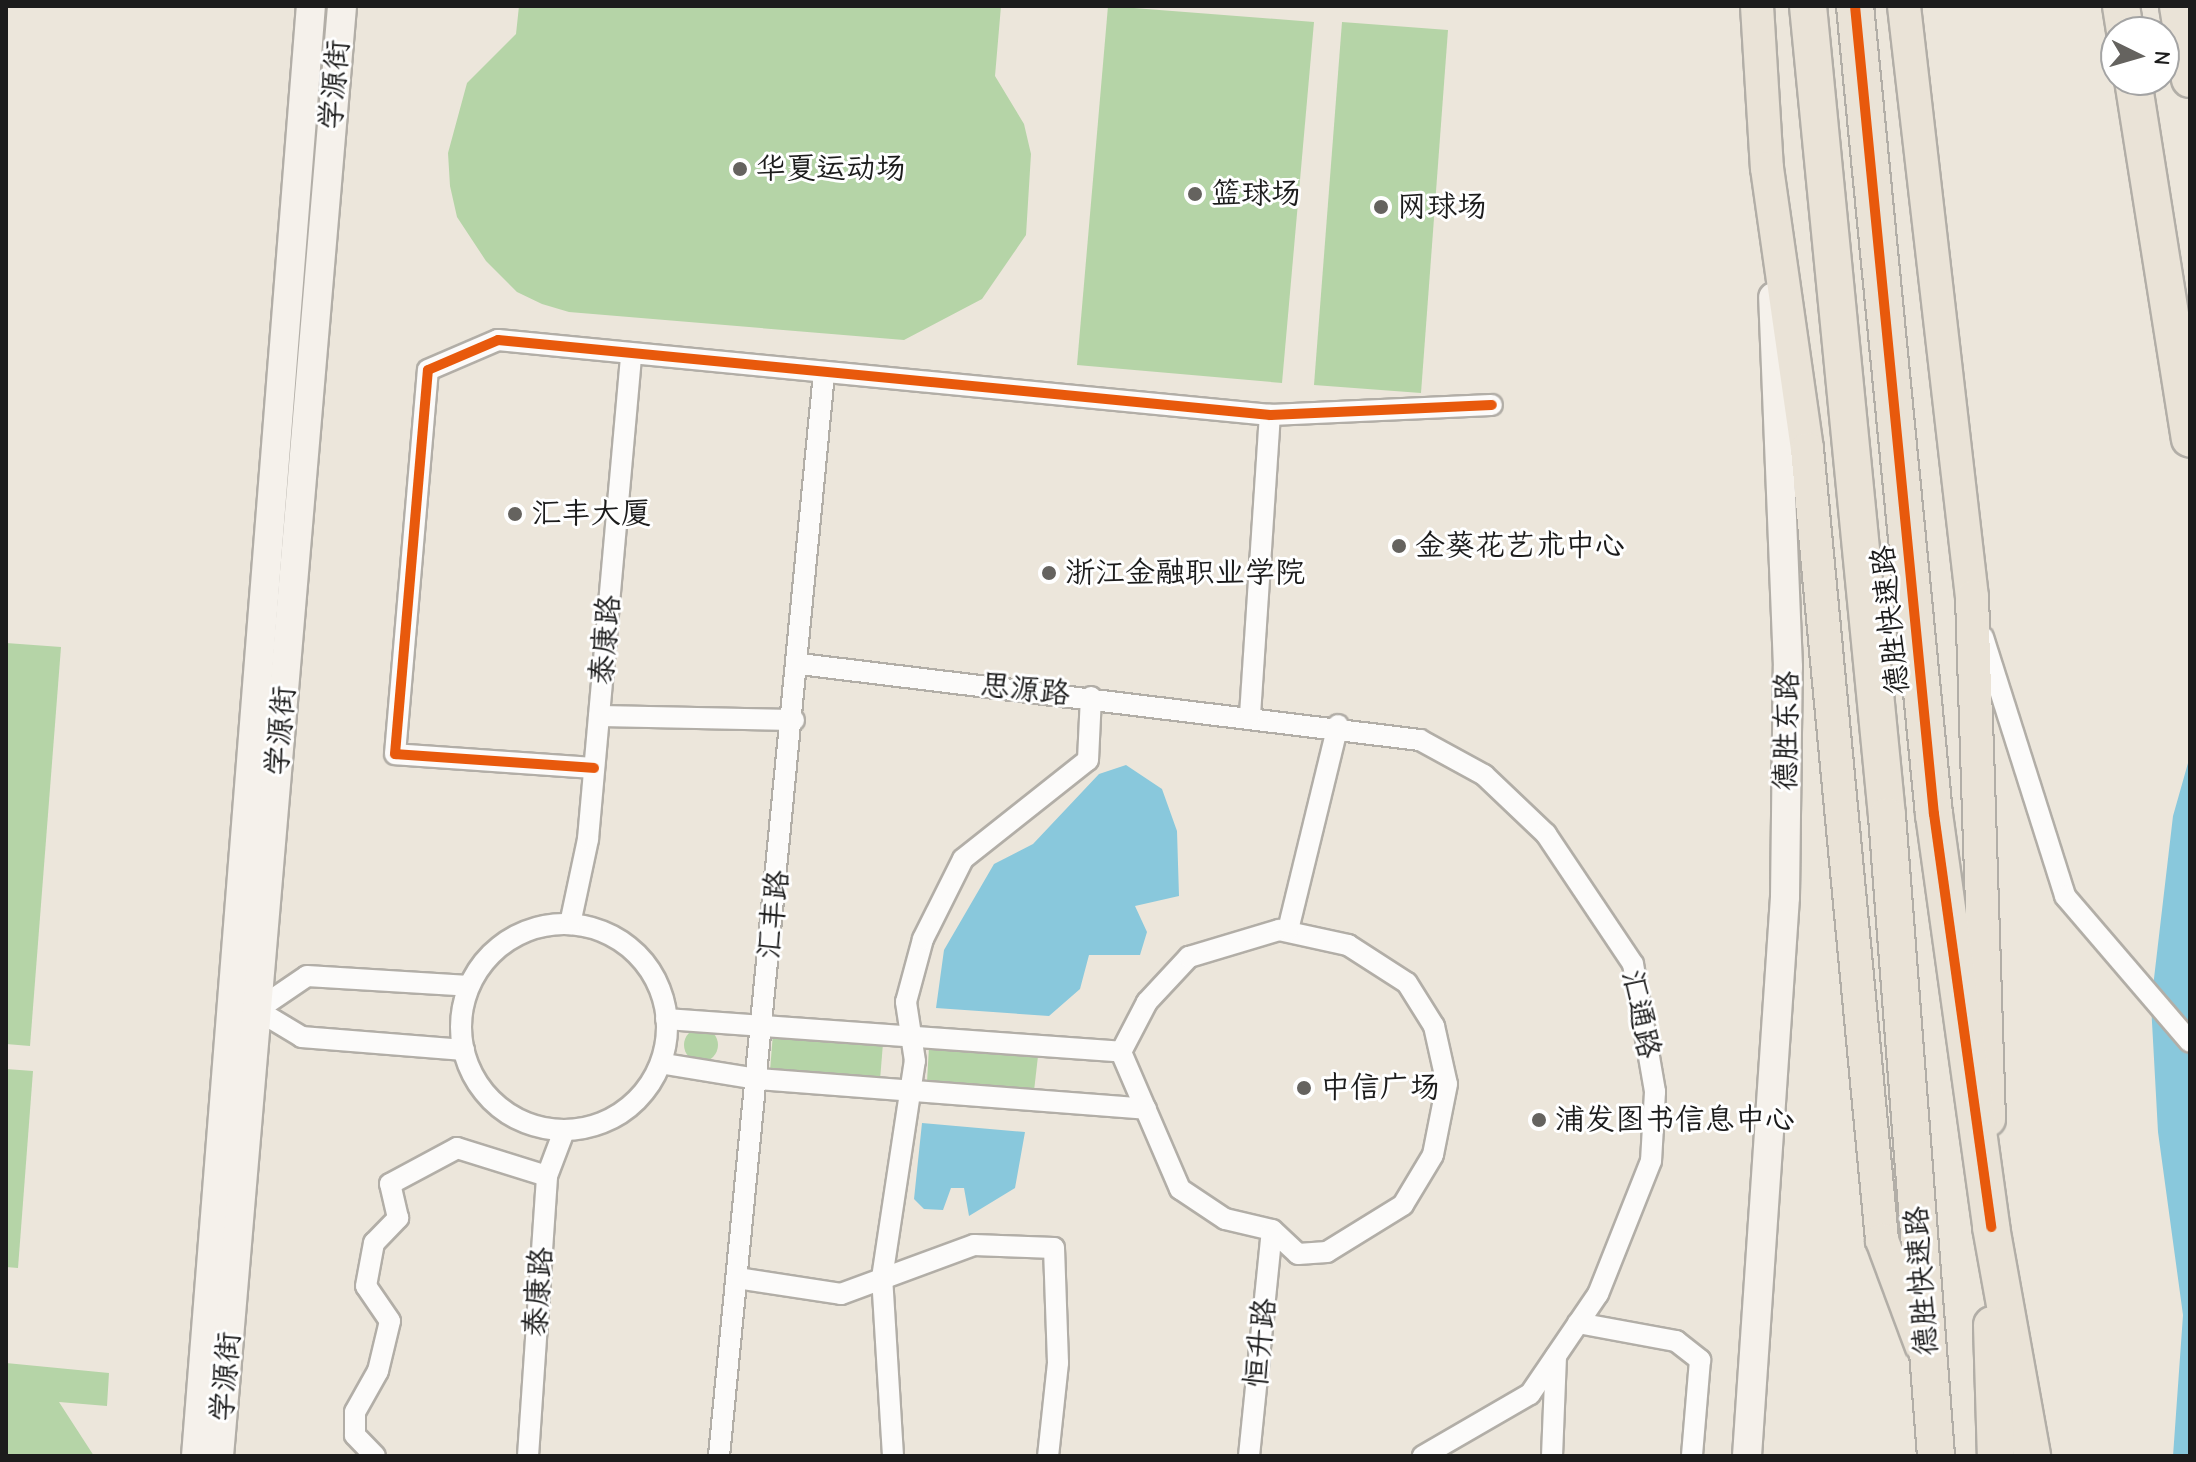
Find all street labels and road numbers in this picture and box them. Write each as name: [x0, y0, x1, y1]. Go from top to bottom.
street label: 学源街: [313, 39, 357, 131]
street label: 德胜快速路: [1865, 544, 1917, 696]
street label: 泰康路: [584, 594, 628, 686]
street label: 思源路: [978, 667, 1072, 713]
street label: 德胜东路: [1768, 671, 1806, 791]
street label: 学源街: [259, 685, 303, 777]
street label: 汇丰路: [751, 868, 797, 962]
street label: 汇通路: [1613, 966, 1667, 1062]
street label: 德胜快速路: [1899, 1205, 1945, 1357]
street label: 泰康路: [518, 1246, 560, 1338]
street label: 恒升路: [1238, 1296, 1284, 1390]
street label: 学源街: [204, 1331, 248, 1423]

